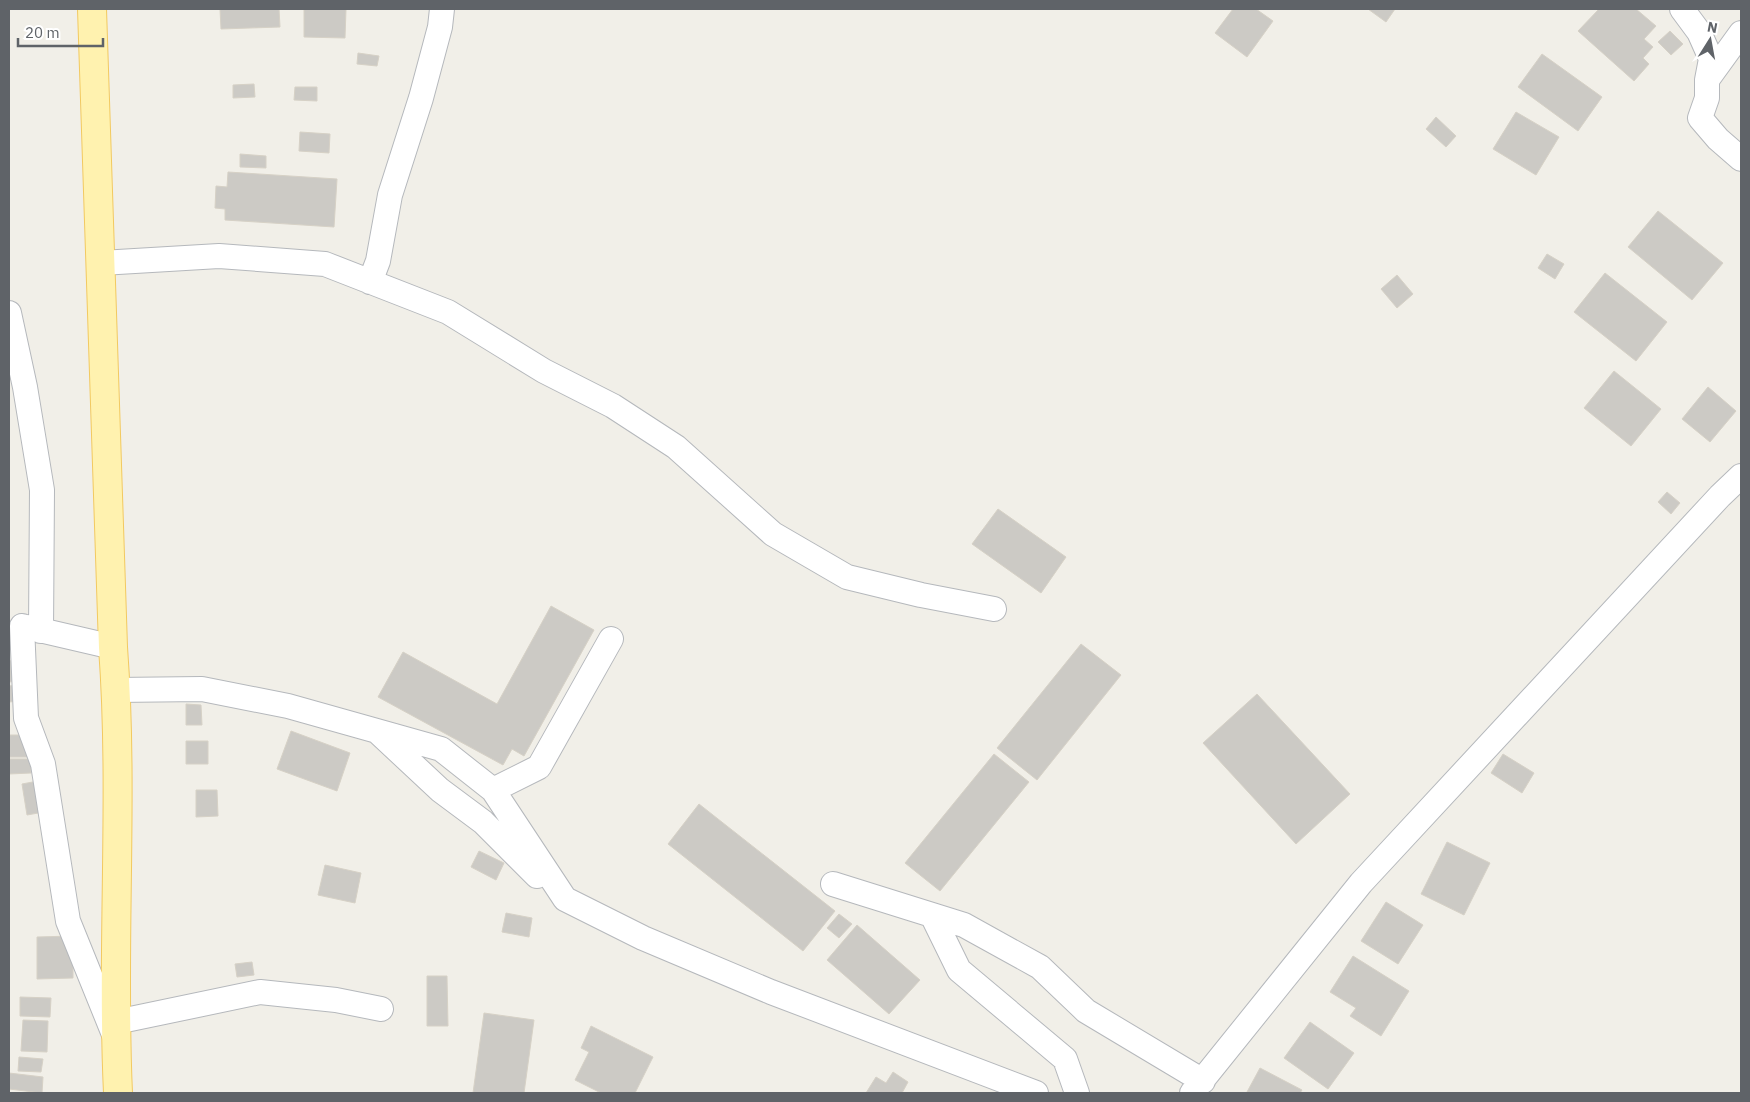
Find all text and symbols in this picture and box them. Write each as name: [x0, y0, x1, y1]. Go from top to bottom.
scale bar: [18, 15, 102, 47]
north arrow: [1685, 15, 1735, 65]
text: N: [1706, 17, 1719, 37]
text: 20 m: [25, 23, 60, 42]

